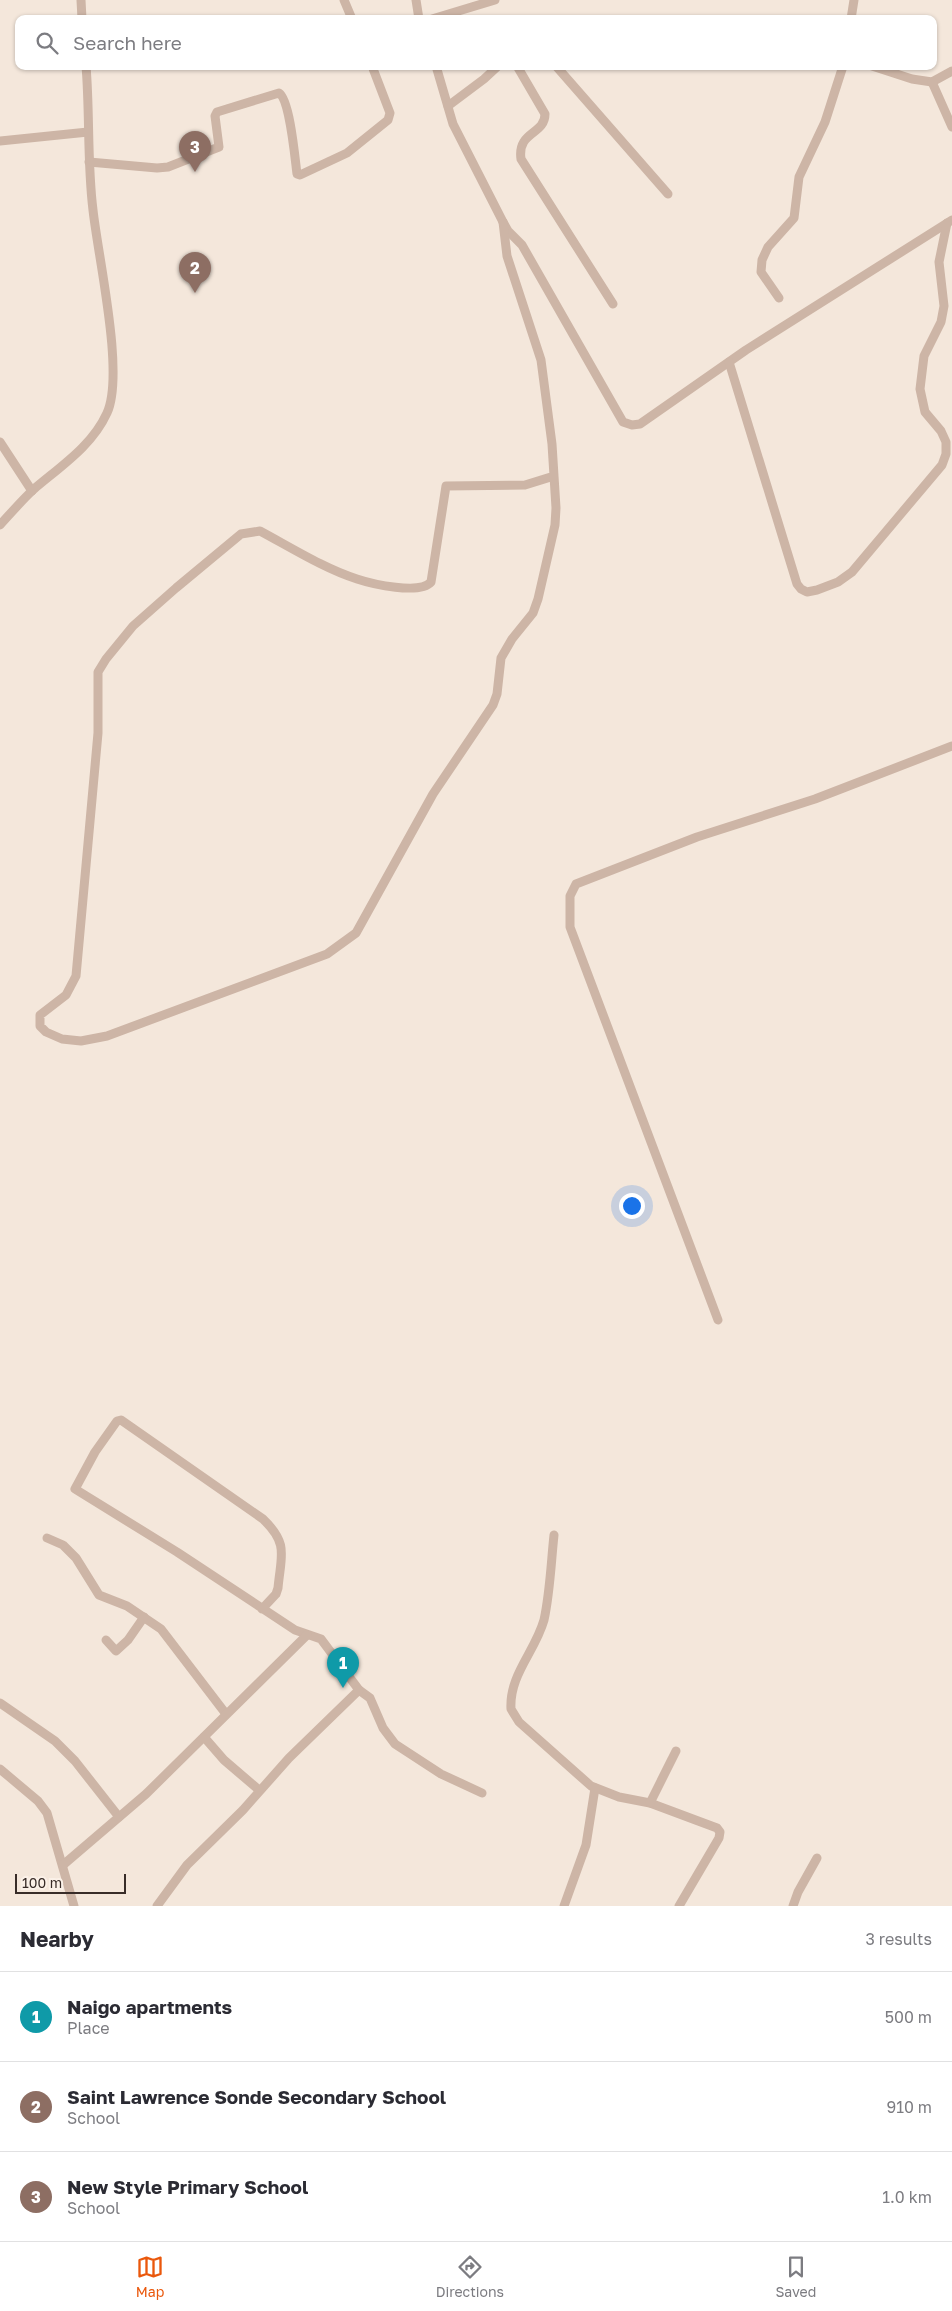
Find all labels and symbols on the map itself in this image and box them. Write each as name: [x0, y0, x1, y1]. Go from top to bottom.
pin: 3: [179, 131, 211, 172]
pin: 2: [179, 252, 211, 293]
your location: [619, 1193, 645, 1219]
pin: 1: [327, 1647, 359, 1688]
scale bar: [15, 1871, 126, 1894]

